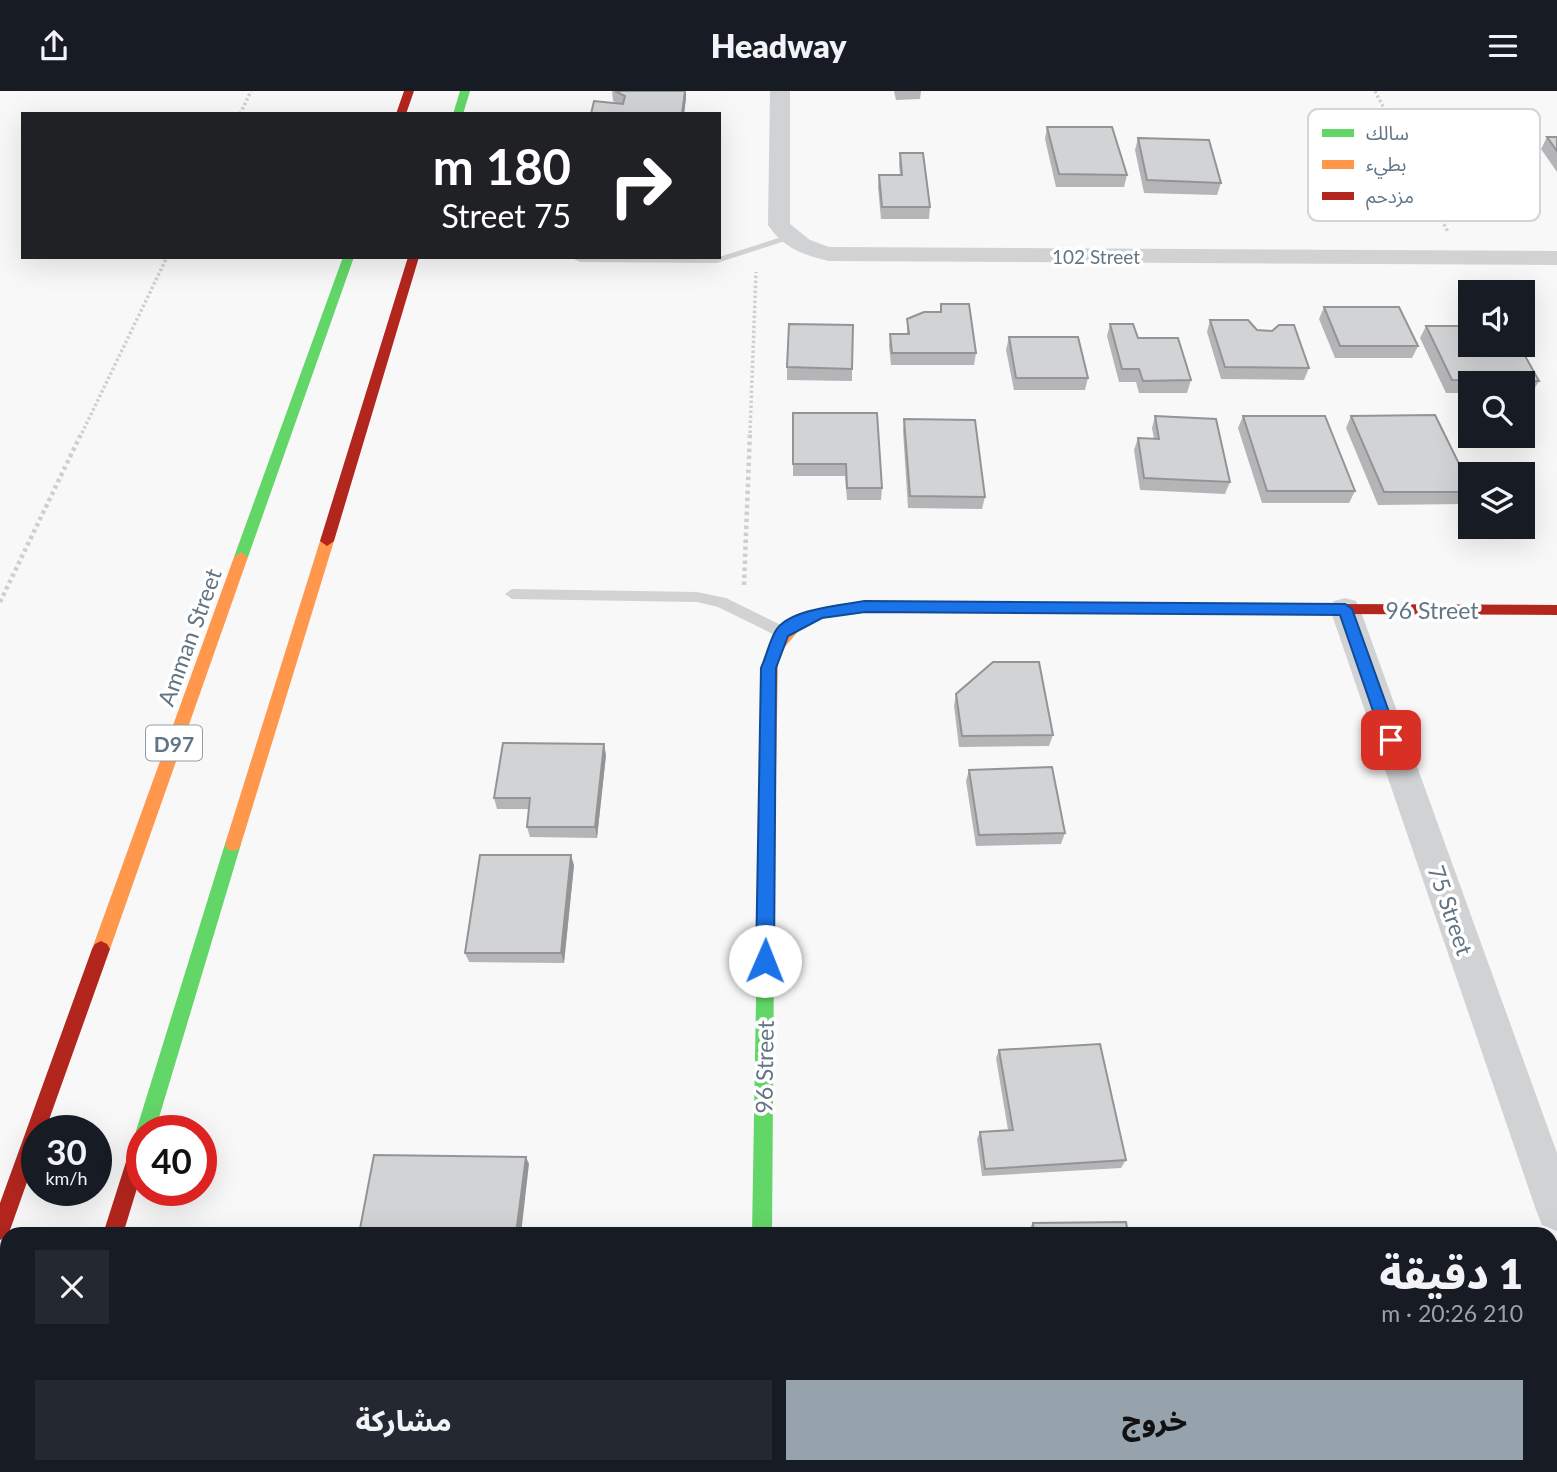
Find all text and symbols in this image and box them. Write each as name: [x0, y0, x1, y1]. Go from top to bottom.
text: Headway: [711, 26, 846, 65]
icon: share: [35, 27, 73, 65]
icon: menu: [1484, 27, 1522, 65]
legend: [1308, 109, 1540, 221]
text: سالك: [1366, 121, 1409, 144]
text: 180 m: [433, 137, 571, 195]
icon: right: [595, 140, 686, 231]
text: بطيء: [1366, 152, 1406, 179]
text: مزدحم: [1366, 184, 1414, 211]
text: 75 Street: [441, 196, 571, 235]
street label: 102 Street: [1052, 245, 1140, 268]
map controls: [1458, 280, 1535, 539]
button: sound: [1458, 280, 1535, 357]
button: search: [1458, 371, 1535, 448]
button: layers: [1458, 462, 1535, 539]
street label: Amman Street: [151, 564, 227, 709]
street label: 96 Street: [1385, 596, 1479, 624]
pin: [1361, 710, 1421, 770]
icon: arrive: [1372, 721, 1410, 759]
road number: D97: [146, 725, 202, 761]
street label: 75 Street: [1423, 861, 1480, 959]
position arrow: [728, 924, 802, 998]
street label: 96 Street: [749, 1019, 779, 1114]
speed limit sign: 40: [126, 1115, 217, 1206]
text: 30: [46, 1130, 87, 1172]
text: km/h: [45, 1167, 88, 1189]
text: 1 دقيقة: [1379, 1248, 1523, 1298]
button: close: [35, 1250, 109, 1324]
text: 210 m · 20:26: [1381, 1299, 1523, 1327]
button: مشاركة: [35, 1380, 772, 1460]
button: خروج: [786, 1380, 1523, 1460]

